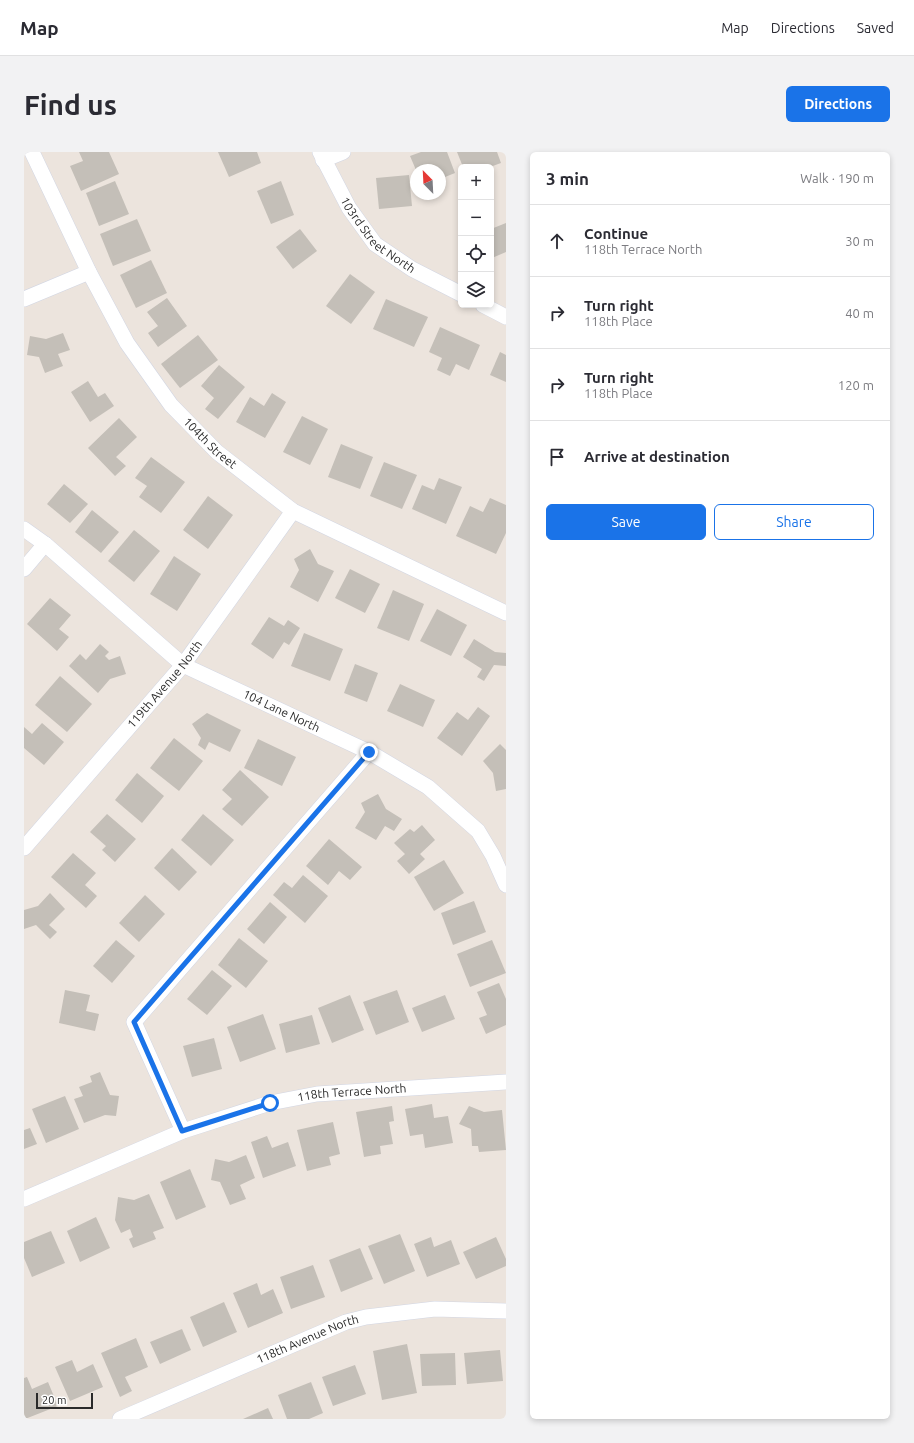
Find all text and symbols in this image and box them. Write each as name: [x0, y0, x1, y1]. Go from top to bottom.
text: Map: [20, 17, 59, 39]
text: Map: [721, 20, 749, 36]
text: Directions: [771, 20, 835, 36]
text: Saved: [857, 20, 894, 36]
button: Directions: [786, 86, 890, 122]
text: Find us: [24, 89, 117, 120]
north arrow: [410, 164, 446, 200]
map controls: [458, 164, 494, 308]
button: +: [458, 164, 494, 200]
text: 3 min: [546, 169, 589, 188]
text: Walk · 190 m: [800, 171, 874, 185]
street label: 103rd Street North: [338, 195, 418, 275]
button: −: [458, 200, 494, 236]
text: Continue: [584, 225, 648, 242]
icon: ahead: [546, 230, 568, 252]
text: 30 m: [845, 234, 874, 248]
button: locate: [458, 236, 494, 272]
text: 118th Terrace North: [584, 242, 702, 256]
button: layers: [458, 272, 494, 308]
text: Turn right: [584, 297, 654, 314]
icon: right: [546, 302, 568, 324]
text: 40 m: [845, 306, 874, 320]
text: 118th Place: [584, 314, 653, 328]
text: Turn right: [584, 369, 654, 386]
icon: right: [546, 374, 568, 396]
text: 120 m: [838, 378, 874, 392]
text: 118th Place: [584, 386, 653, 400]
street label: 104th Street: [181, 415, 240, 471]
icon: arrive: [546, 446, 568, 468]
text: Arrive at destination: [584, 448, 730, 465]
button: Save: [546, 504, 706, 540]
button: Share: [714, 504, 874, 540]
street label: 119th Avenue North: [124, 638, 204, 730]
street label: 104 Lane North: [241, 687, 322, 734]
route end: [360, 743, 378, 761]
street label: 118th Terrace North: [296, 1081, 407, 1104]
route start: [261, 1094, 279, 1112]
street label: 118th Avenue North: [254, 1312, 360, 1366]
scale bar: [36, 1391, 93, 1410]
text: 20 m: [42, 1394, 66, 1406]

